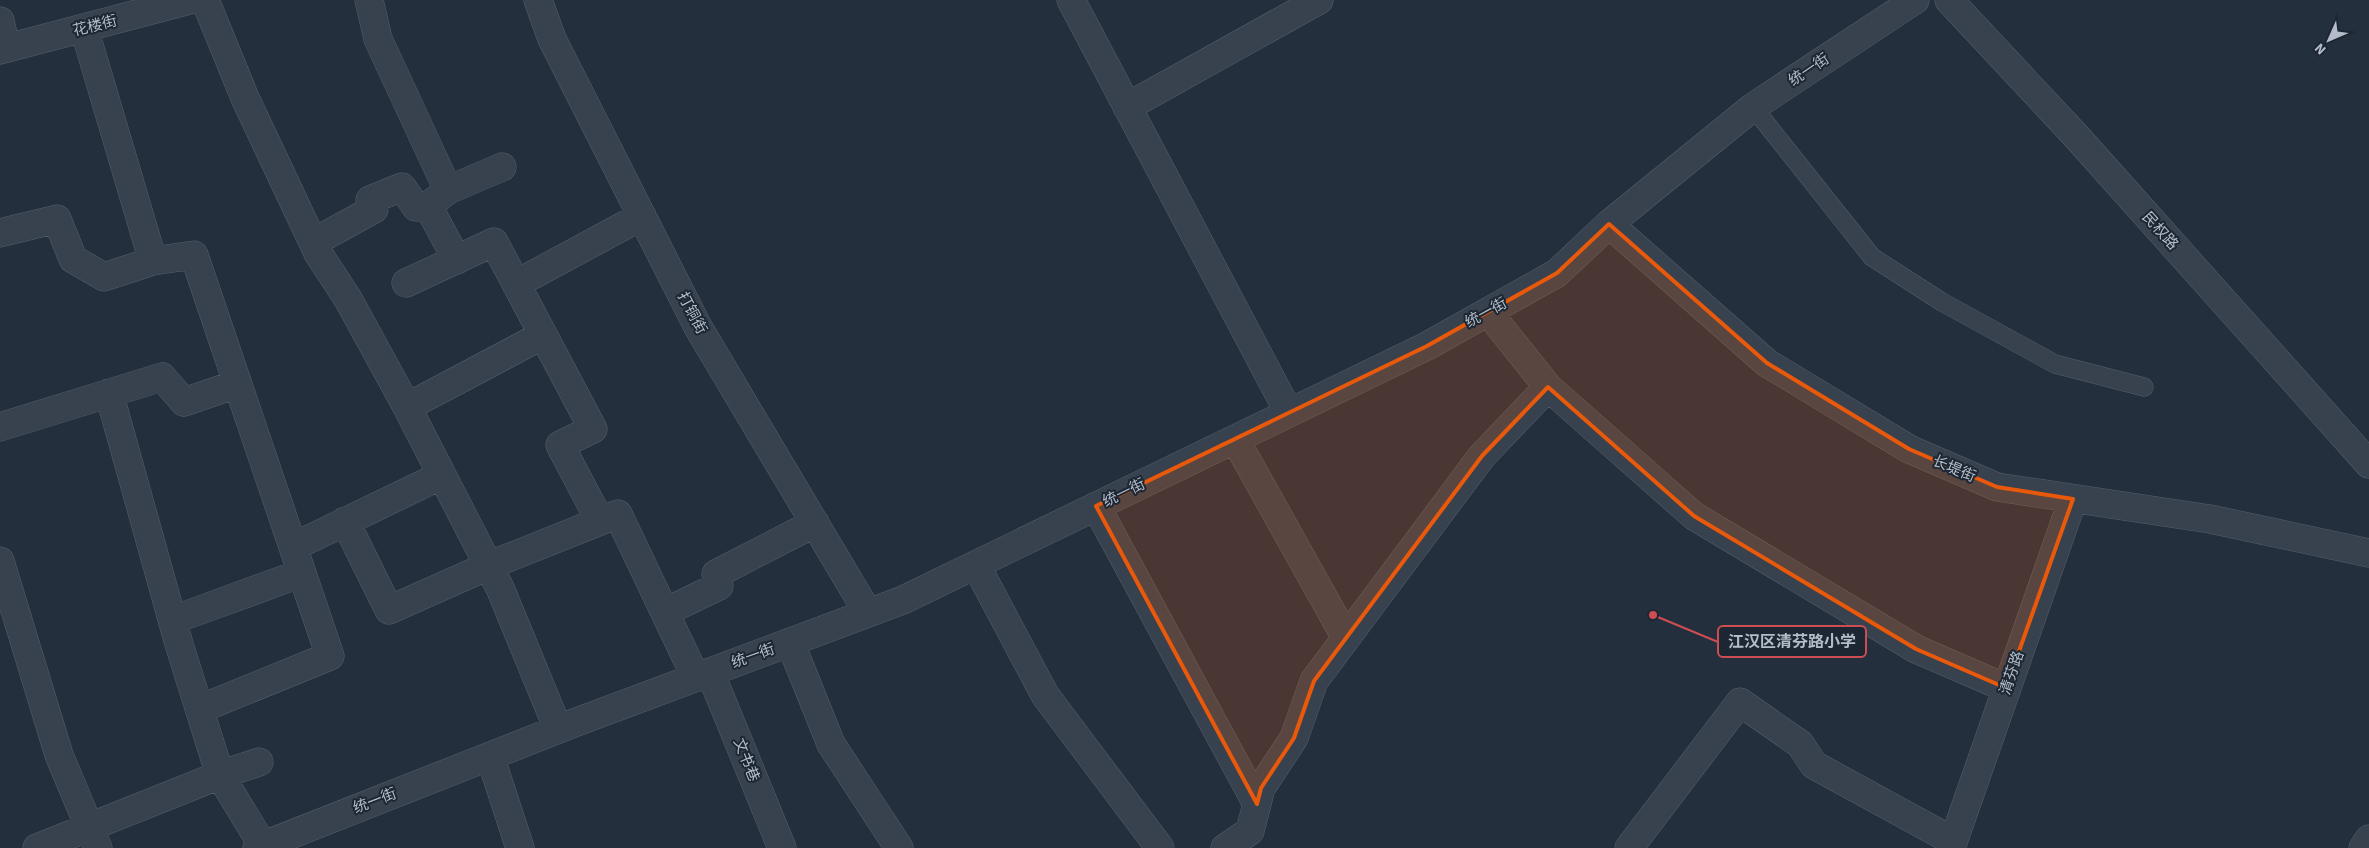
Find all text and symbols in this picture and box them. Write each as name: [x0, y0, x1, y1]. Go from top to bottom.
street label: 花楼街: [71, 10, 119, 42]
north arrow: [2304, 15, 2354, 65]
text: N: [2310, 38, 2331, 59]
street label: 统一街: [1784, 49, 1834, 91]
street label: 民权路: [2137, 207, 2183, 255]
street label: 打铜街: [672, 288, 712, 338]
street label: 统一街: [1461, 293, 1511, 333]
street label: 长堤街: [1929, 451, 1979, 487]
street label: 统一街: [1099, 474, 1149, 512]
callout: 江汉区清芬路小学: [1718, 626, 1866, 657]
text: 江汉区清芬路小学: [1728, 631, 1856, 653]
street label: 统一街: [728, 638, 778, 674]
street label: 清芬路: [1995, 648, 2029, 698]
street label: 文书巷: [728, 735, 764, 785]
street label: 统一街: [350, 783, 400, 819]

